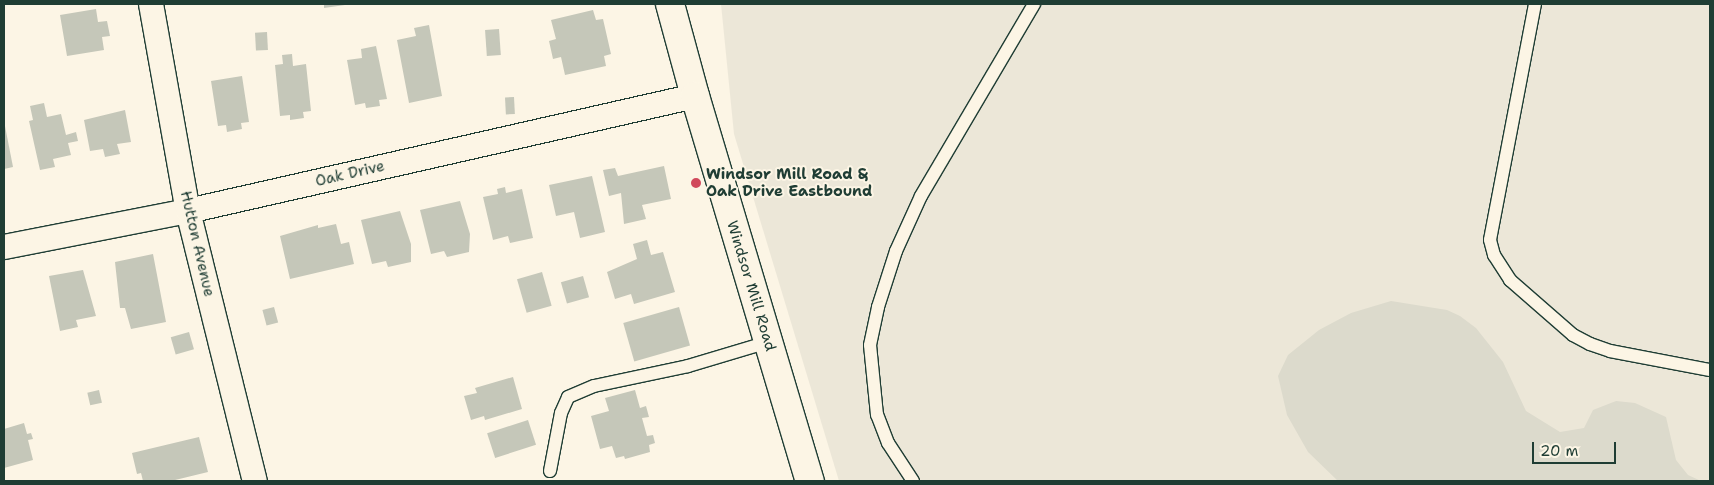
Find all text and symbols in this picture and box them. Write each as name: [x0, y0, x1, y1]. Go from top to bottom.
street label: Oak Drive: [314, 157, 386, 191]
place label: Windsor Mill Road & Oak Drive Eastbound: [706, 165, 872, 200]
marker: Windsor Mill Road & Oak Drive Eastbound: [690, 177, 702, 189]
street label: Hutton Avenue: [176, 189, 218, 299]
street label: Windsor Mill Road: [723, 219, 779, 353]
scale bar: [1534, 432, 1618, 464]
text: 20 m: [1540, 441, 1579, 461]

